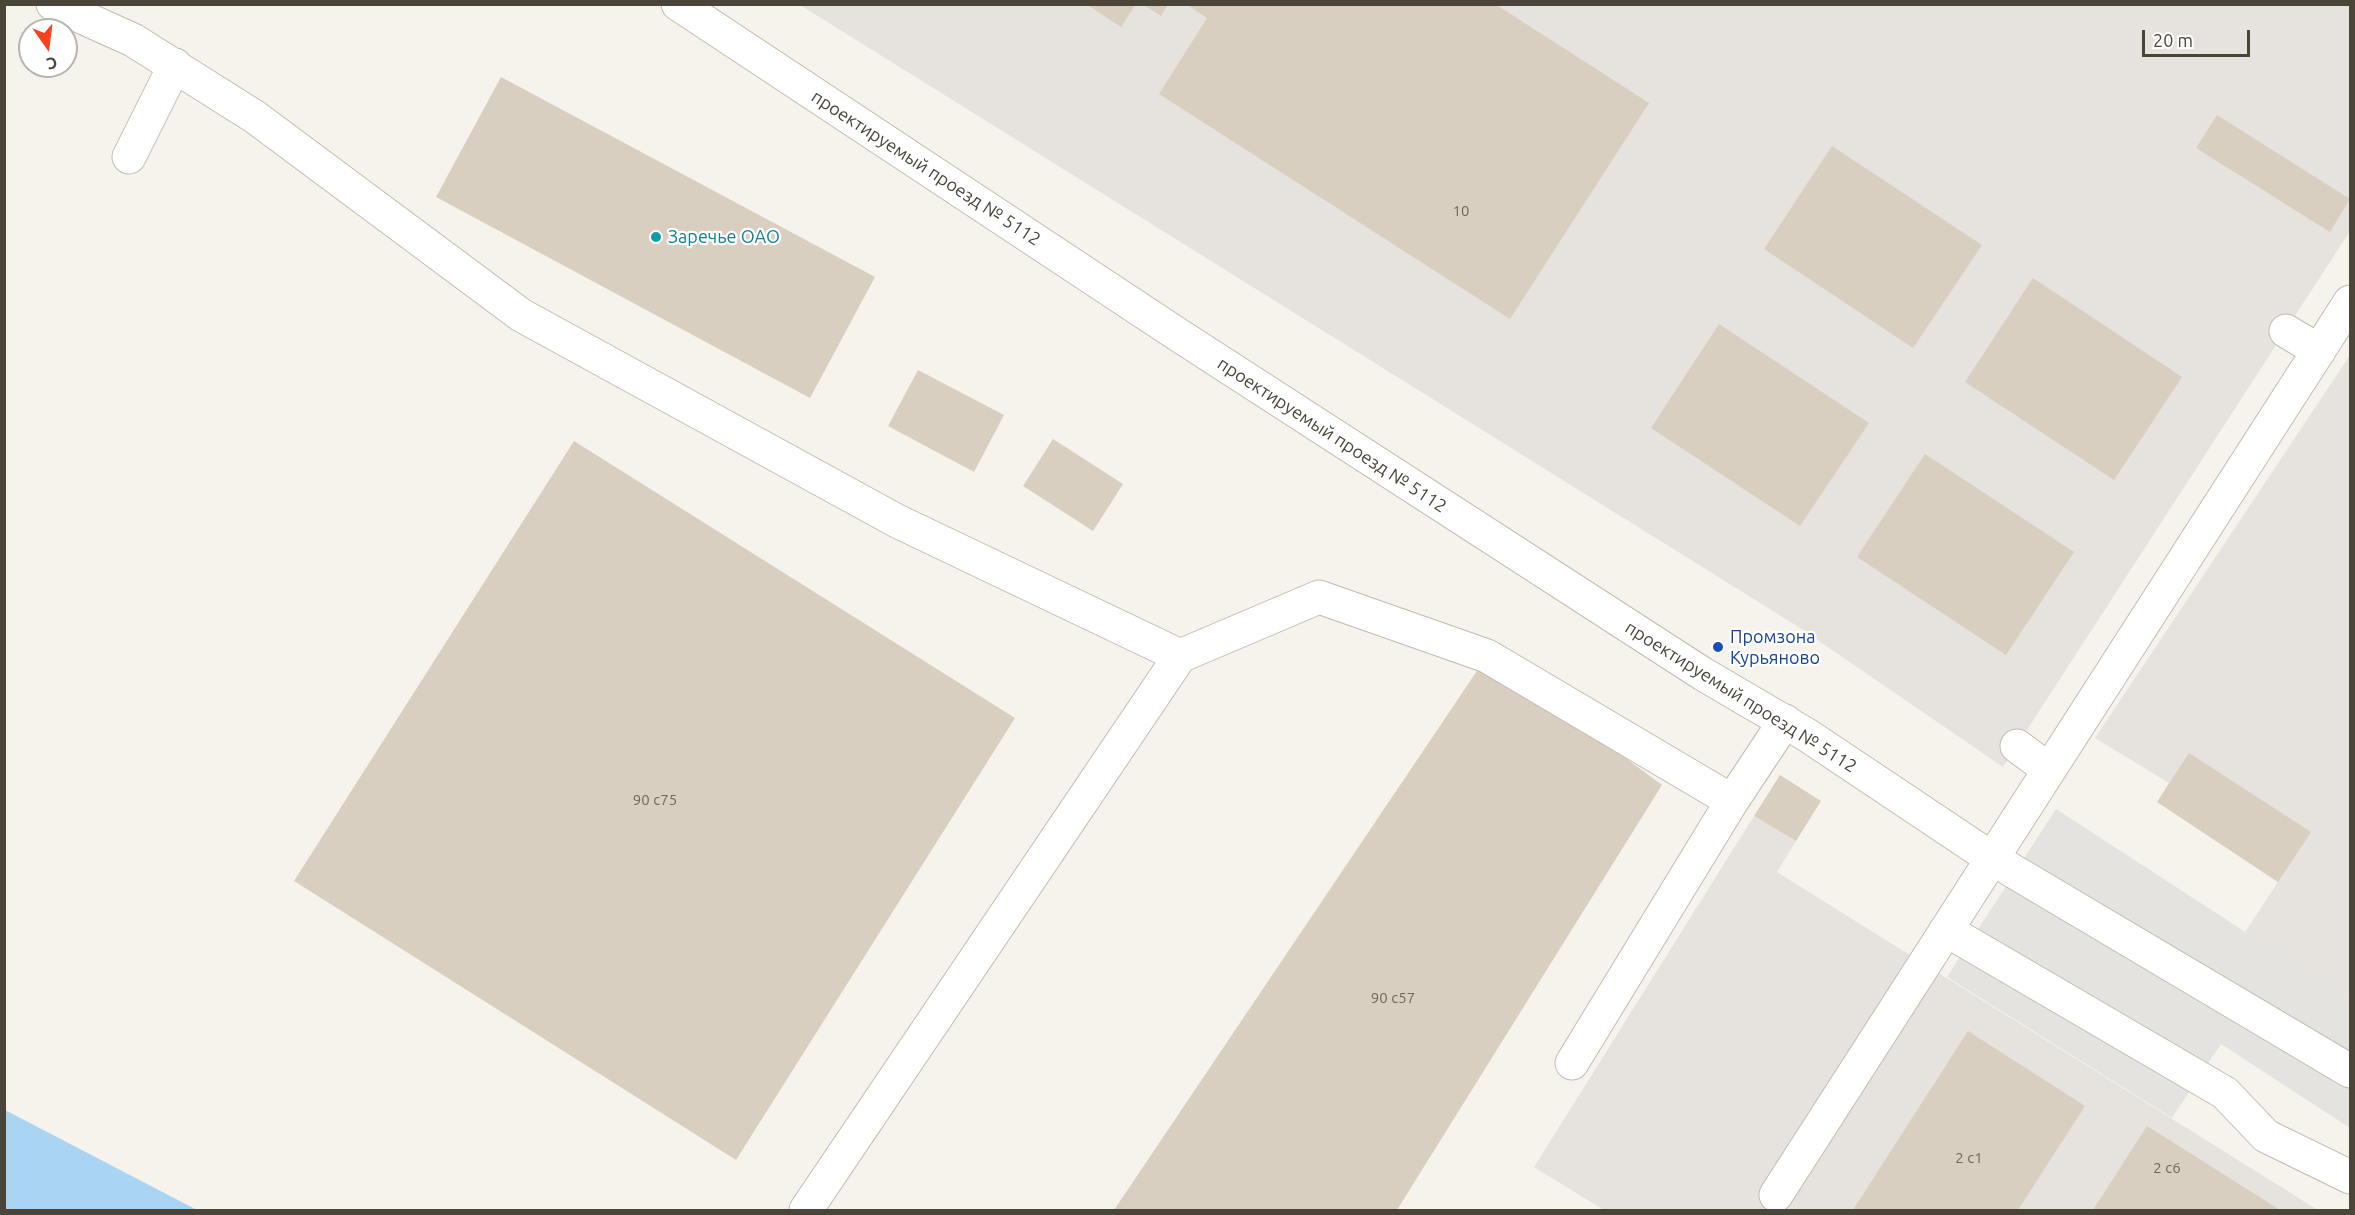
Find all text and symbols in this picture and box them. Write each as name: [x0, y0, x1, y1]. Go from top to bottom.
north arrow: [18, 18, 78, 78]
scale bar: [2145, 18, 2253, 56]
text: 20 m: [2153, 30, 2193, 50]
text: С: [45, 54, 59, 73]
street label: проектируемый проезд № 5112: [807, 86, 1045, 250]
house number: 10: [1453, 202, 1469, 220]
place label: Заречье ОАО: [668, 226, 780, 248]
marker: Заречье ОАО: [649, 230, 663, 244]
street label: проектируемый проезд № 5112: [1213, 353, 1451, 517]
street label: проектируемый проезд № 5112: [1621, 617, 1861, 777]
place label: Промзона Курьяново: [1730, 626, 1820, 668]
marker: Промзона Курьяново: [1711, 640, 1725, 654]
house number: 90 с75: [633, 791, 677, 809]
house number: 90 с57: [1371, 989, 1415, 1007]
house number: 2 с1: [1955, 1149, 1983, 1167]
house number: 2 с6: [2153, 1159, 2181, 1177]

